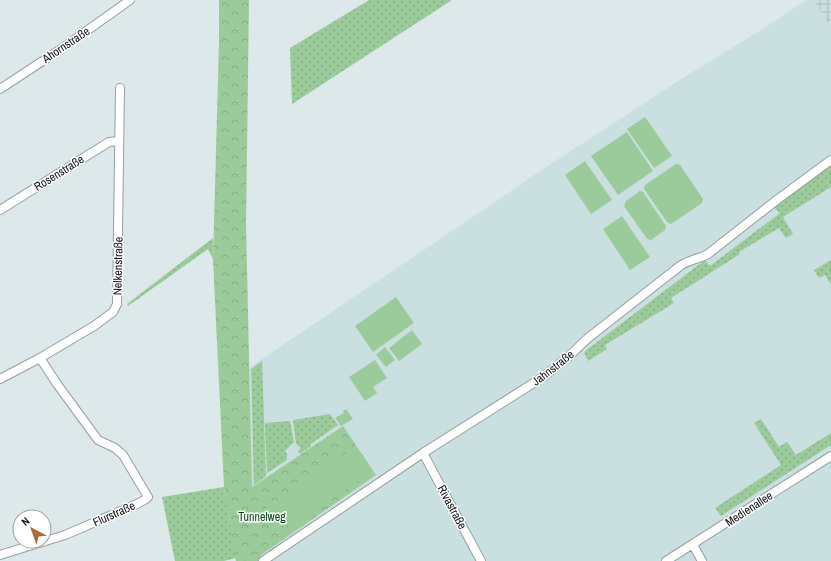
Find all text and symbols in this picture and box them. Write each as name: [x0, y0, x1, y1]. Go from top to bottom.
street label: Ahornstraße: [38, 23, 93, 67]
street label: Rosenstraße: [31, 151, 87, 195]
street label: Nelkenstraße: [109, 237, 127, 295]
street label: Jahnstraße: [529, 347, 577, 389]
street label: Rivastraße: [434, 482, 470, 532]
street label: Medienallee: [722, 488, 776, 530]
street label: Flurstraße: [90, 498, 138, 530]
north arrow: [12, 509, 52, 549]
park label: Tunnelweg: [238, 509, 286, 525]
text: N: [18, 514, 32, 529]

